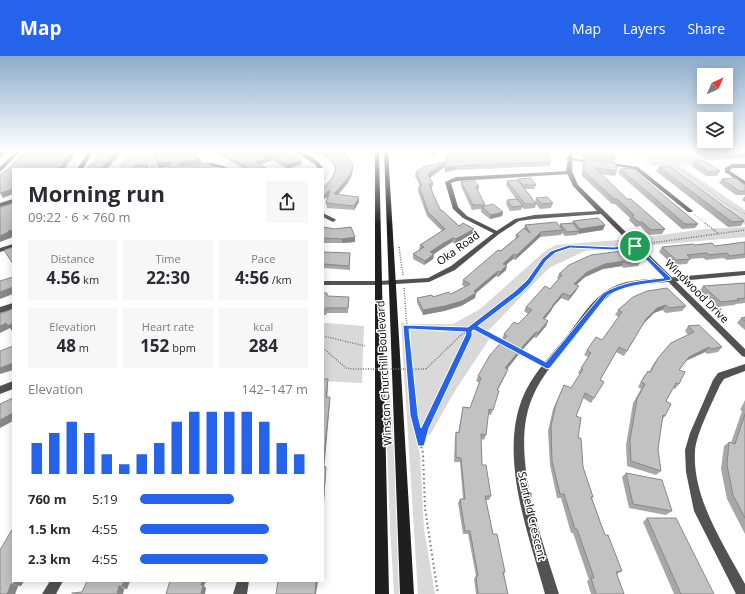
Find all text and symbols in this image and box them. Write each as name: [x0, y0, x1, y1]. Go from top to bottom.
text: Map: [20, 15, 61, 41]
text: Map: [572, 19, 601, 38]
text: Layers: [623, 19, 665, 38]
text: Share: [687, 19, 725, 38]
north arrow: [697, 68, 733, 104]
map controls: [697, 68, 733, 148]
button: layers: [697, 112, 733, 148]
text: Morning run: [28, 178, 165, 208]
button: share: [266, 181, 308, 223]
text: 09:22 · 6 × 760 m: [28, 208, 131, 226]
street label: Oka Road: [433, 227, 482, 268]
pin: [618, 229, 652, 263]
icon: arrive: [624, 235, 646, 257]
text: Distance: [51, 251, 95, 266]
text: Time: [155, 251, 181, 266]
text: Pace: [251, 251, 275, 266]
street label: Windwood Drive: [662, 255, 733, 326]
text: 4.56: [46, 266, 80, 289]
text: 22:30: [146, 266, 190, 289]
text: 4:56: [235, 266, 269, 289]
text: km: [80, 272, 99, 287]
text: /km: [269, 272, 292, 287]
street label: Winston Churchill Boulevard: [372, 300, 395, 446]
text: Elevation: [49, 319, 96, 334]
text: Heart rate: [142, 319, 194, 334]
text: kcal: [253, 319, 273, 334]
text: 48: [56, 334, 76, 357]
text: 152: [140, 334, 169, 357]
text: 284: [249, 334, 278, 357]
text: m: [76, 340, 89, 355]
text: bpm: [169, 340, 196, 355]
text: Elevation: [28, 380, 83, 398]
text: 142–147 m: [241, 380, 308, 398]
street label: Starfield Crescent: [515, 470, 550, 562]
text: 760 m: [28, 490, 66, 508]
text: 5:19: [92, 490, 118, 508]
text: 1.5 km: [28, 520, 71, 538]
text: 4:55: [92, 520, 118, 538]
text: 2.3 km: [28, 550, 71, 568]
text: 4:55: [92, 550, 118, 568]

